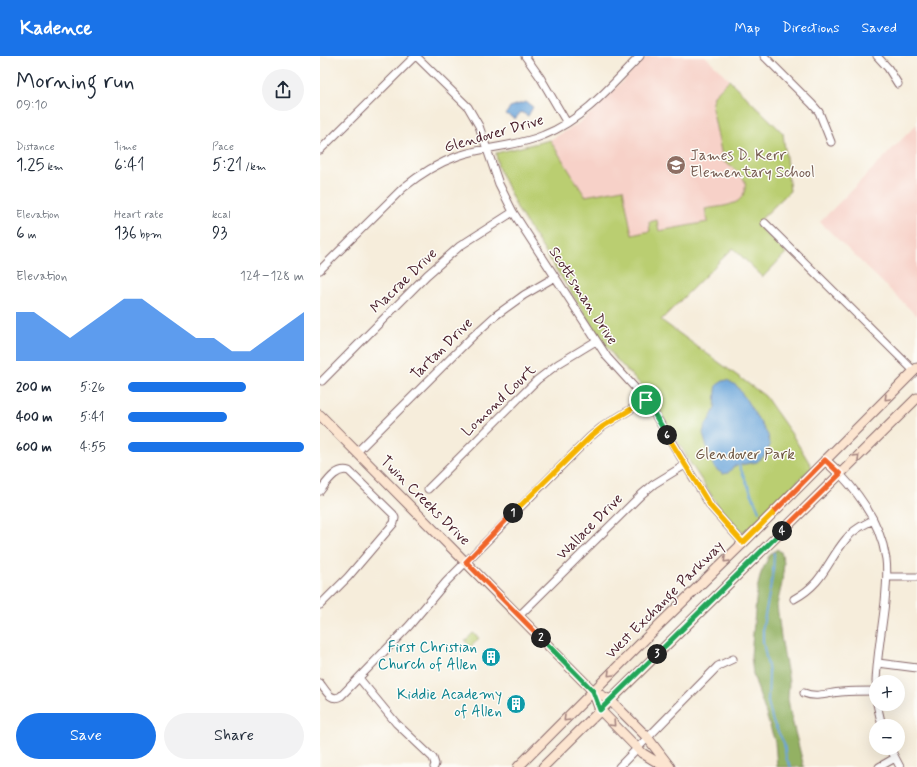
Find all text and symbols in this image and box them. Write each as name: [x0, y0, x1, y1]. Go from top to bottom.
text: Kadence: [20, 16, 92, 41]
text: Map: [734, 19, 760, 37]
text: Directions: [782, 19, 840, 37]
text: Saved: [862, 19, 897, 37]
text: Morning run: [16, 68, 135, 96]
button: share: [262, 69, 304, 111]
text: 09:10: [16, 97, 48, 114]
street label: Glendover Drive: [442, 110, 546, 158]
text: Distance: [16, 140, 55, 154]
text: Time: [114, 140, 137, 154]
text: Pace: [212, 140, 234, 154]
place label: James D. Kerr Elementary School: [690, 146, 815, 183]
text: 1.25: [16, 154, 45, 176]
text: 6:41: [114, 154, 144, 176]
text: 5:21: [212, 154, 242, 176]
school or university icon: James D. Kerr Elementary School: [665, 154, 687, 176]
text: km: [45, 160, 64, 174]
text: /km: [242, 160, 266, 174]
text: Elevation: [16, 208, 59, 222]
text: Heart rate: [114, 208, 163, 222]
text: kcal: [212, 208, 230, 222]
text: 6: [16, 222, 25, 244]
text: 136: [114, 222, 137, 244]
text: 93: [212, 222, 228, 244]
text: m: [25, 228, 36, 242]
text: bpm: [137, 228, 162, 242]
street label: Scottsman Drive: [544, 243, 622, 349]
street label: Macrae Drive: [366, 244, 442, 318]
text: Elevation: [16, 268, 67, 285]
text: 124–128 m: [240, 268, 304, 285]
street label: Tartan Drive: [407, 313, 478, 384]
street label: Lomond Court: [458, 361, 540, 441]
text: 200 m: [16, 379, 51, 396]
text: 5:26: [80, 379, 105, 396]
pin: [629, 383, 663, 417]
icon: arrive: [635, 389, 657, 411]
one-way arrow: [884, 393, 892, 401]
text: 400 m: [16, 409, 53, 426]
text: 5:41: [80, 409, 104, 426]
pin: 6: [657, 425, 677, 445]
text: 6: [664, 428, 670, 442]
text: 600 m: [16, 439, 52, 456]
text: 4:55: [80, 439, 106, 456]
park label: Glendover Park: [695, 445, 795, 465]
street label: Twin Creeks Drive: [376, 452, 475, 551]
one-way arrow: [852, 454, 860, 462]
street label: Wallace Drive: [552, 489, 628, 565]
pin: 1: [503, 503, 523, 523]
text: 1: [511, 506, 515, 520]
pin: 4: [772, 521, 792, 541]
text: 4: [779, 524, 785, 538]
street label: West Exchange Parkway: [601, 536, 729, 664]
one-way arrow: [723, 555, 731, 562]
pin: 2: [531, 628, 551, 648]
text: 2: [538, 631, 544, 645]
place label: First Christian Church of Allen: [378, 638, 477, 675]
pin: 3: [647, 644, 667, 664]
building icon: First Christian Church of Allen: [480, 646, 502, 668]
text: 3: [655, 647, 659, 661]
one-way arrow: [608, 669, 615, 677]
map controls: [869, 675, 905, 755]
button: +: [869, 675, 905, 711]
place label: Kiddie Academy of Allen: [397, 685, 502, 722]
building icon: Kiddie Academy of Allen: [505, 693, 527, 715]
button: Save: [16, 713, 156, 759]
button: Share: [164, 713, 304, 759]
one-way arrow: [563, 714, 571, 722]
one-way arrow: [608, 719, 616, 727]
button: −: [869, 719, 905, 755]

